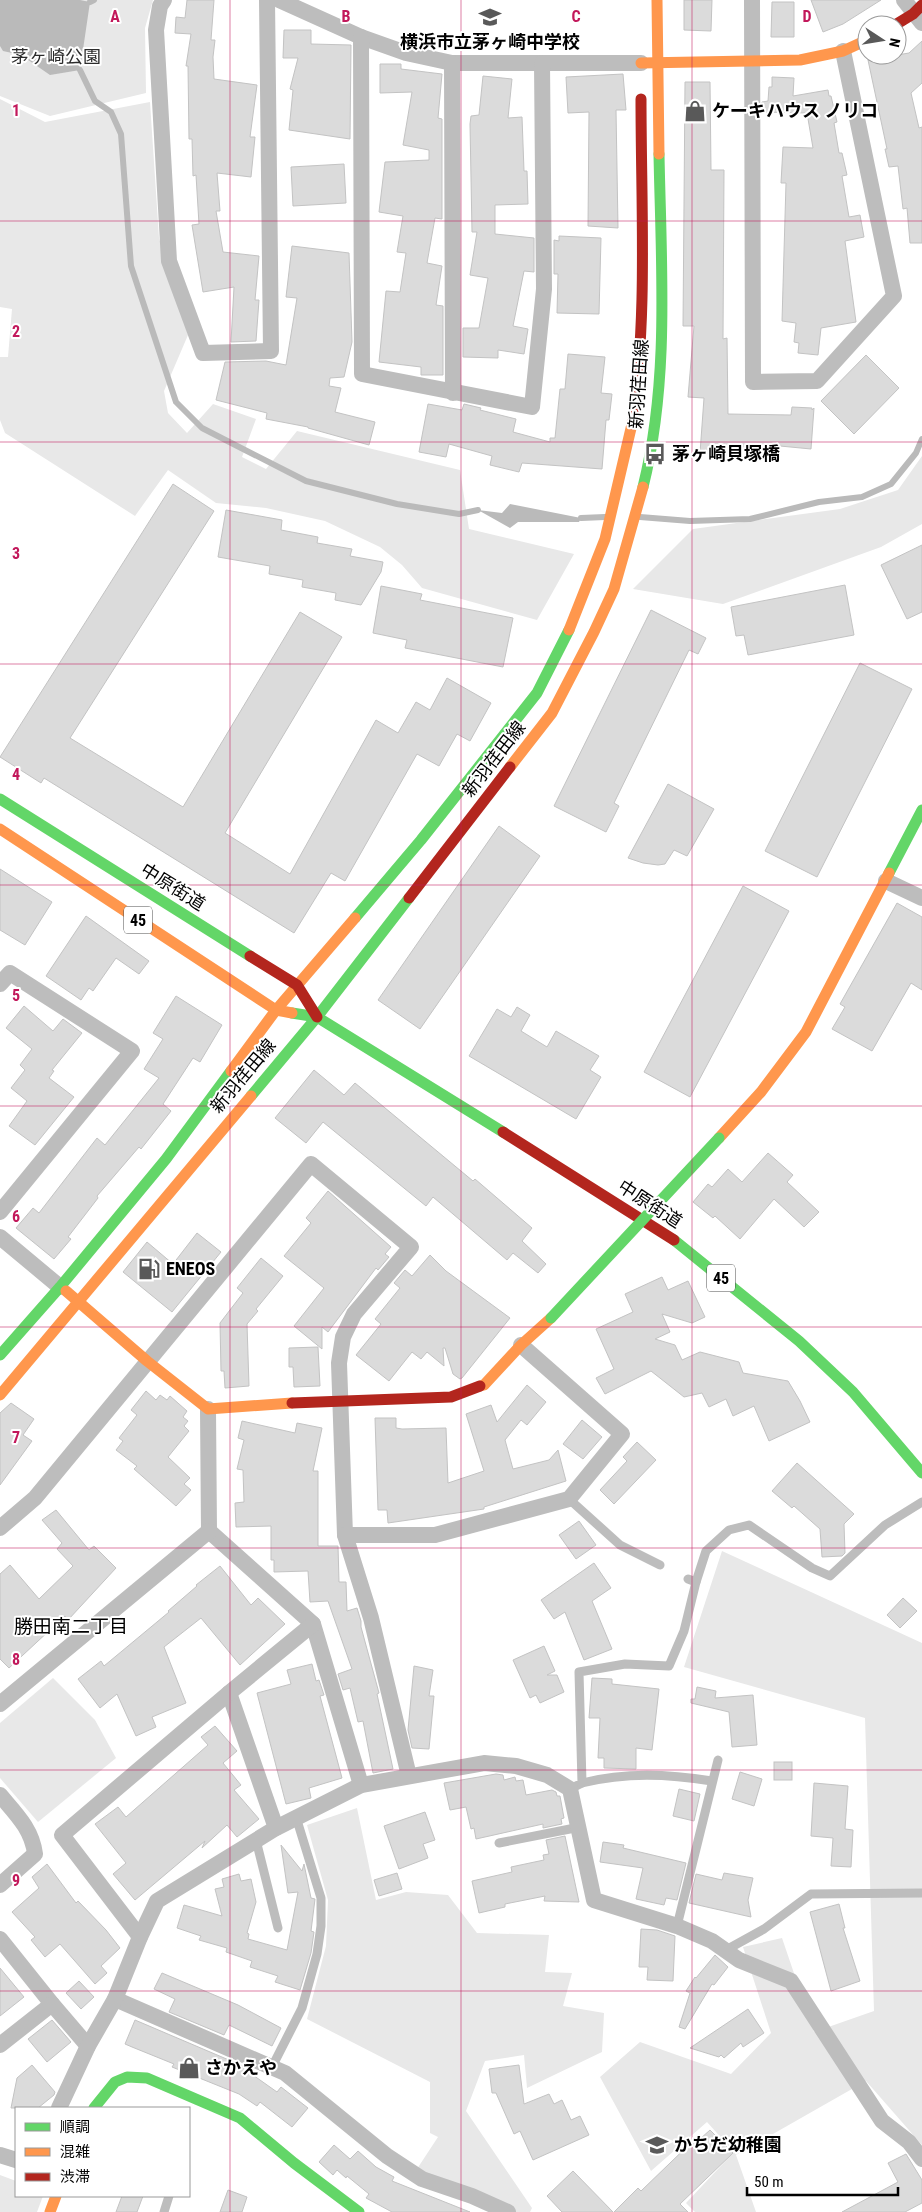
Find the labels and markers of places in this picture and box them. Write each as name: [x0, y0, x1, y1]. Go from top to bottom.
school or university icon: 横浜市立茅ヶ崎中学校: [477, 4, 503, 30]
place label: 横浜市立茅ヶ崎中学校: [400, 31, 580, 52]
shop icon: ケーキハウス ノリコ: [682, 98, 708, 124]
place label: ケーキハウス ノリコ: [712, 100, 878, 121]
bus stop icon: 茅ヶ崎貝塚橋: [642, 441, 668, 467]
place label: 茅ヶ崎貝塚橋: [672, 443, 780, 464]
fuel station icon: ENEOS: [136, 1256, 162, 1282]
place label: ENEOS: [166, 1258, 216, 1279]
shop icon: さかえや: [176, 2055, 202, 2081]
place label: さかえや: [205, 2057, 277, 2078]
school or university icon: かちだ幼稚園: [644, 2132, 670, 2158]
place label: かちだ幼稚園: [674, 2134, 782, 2155]

